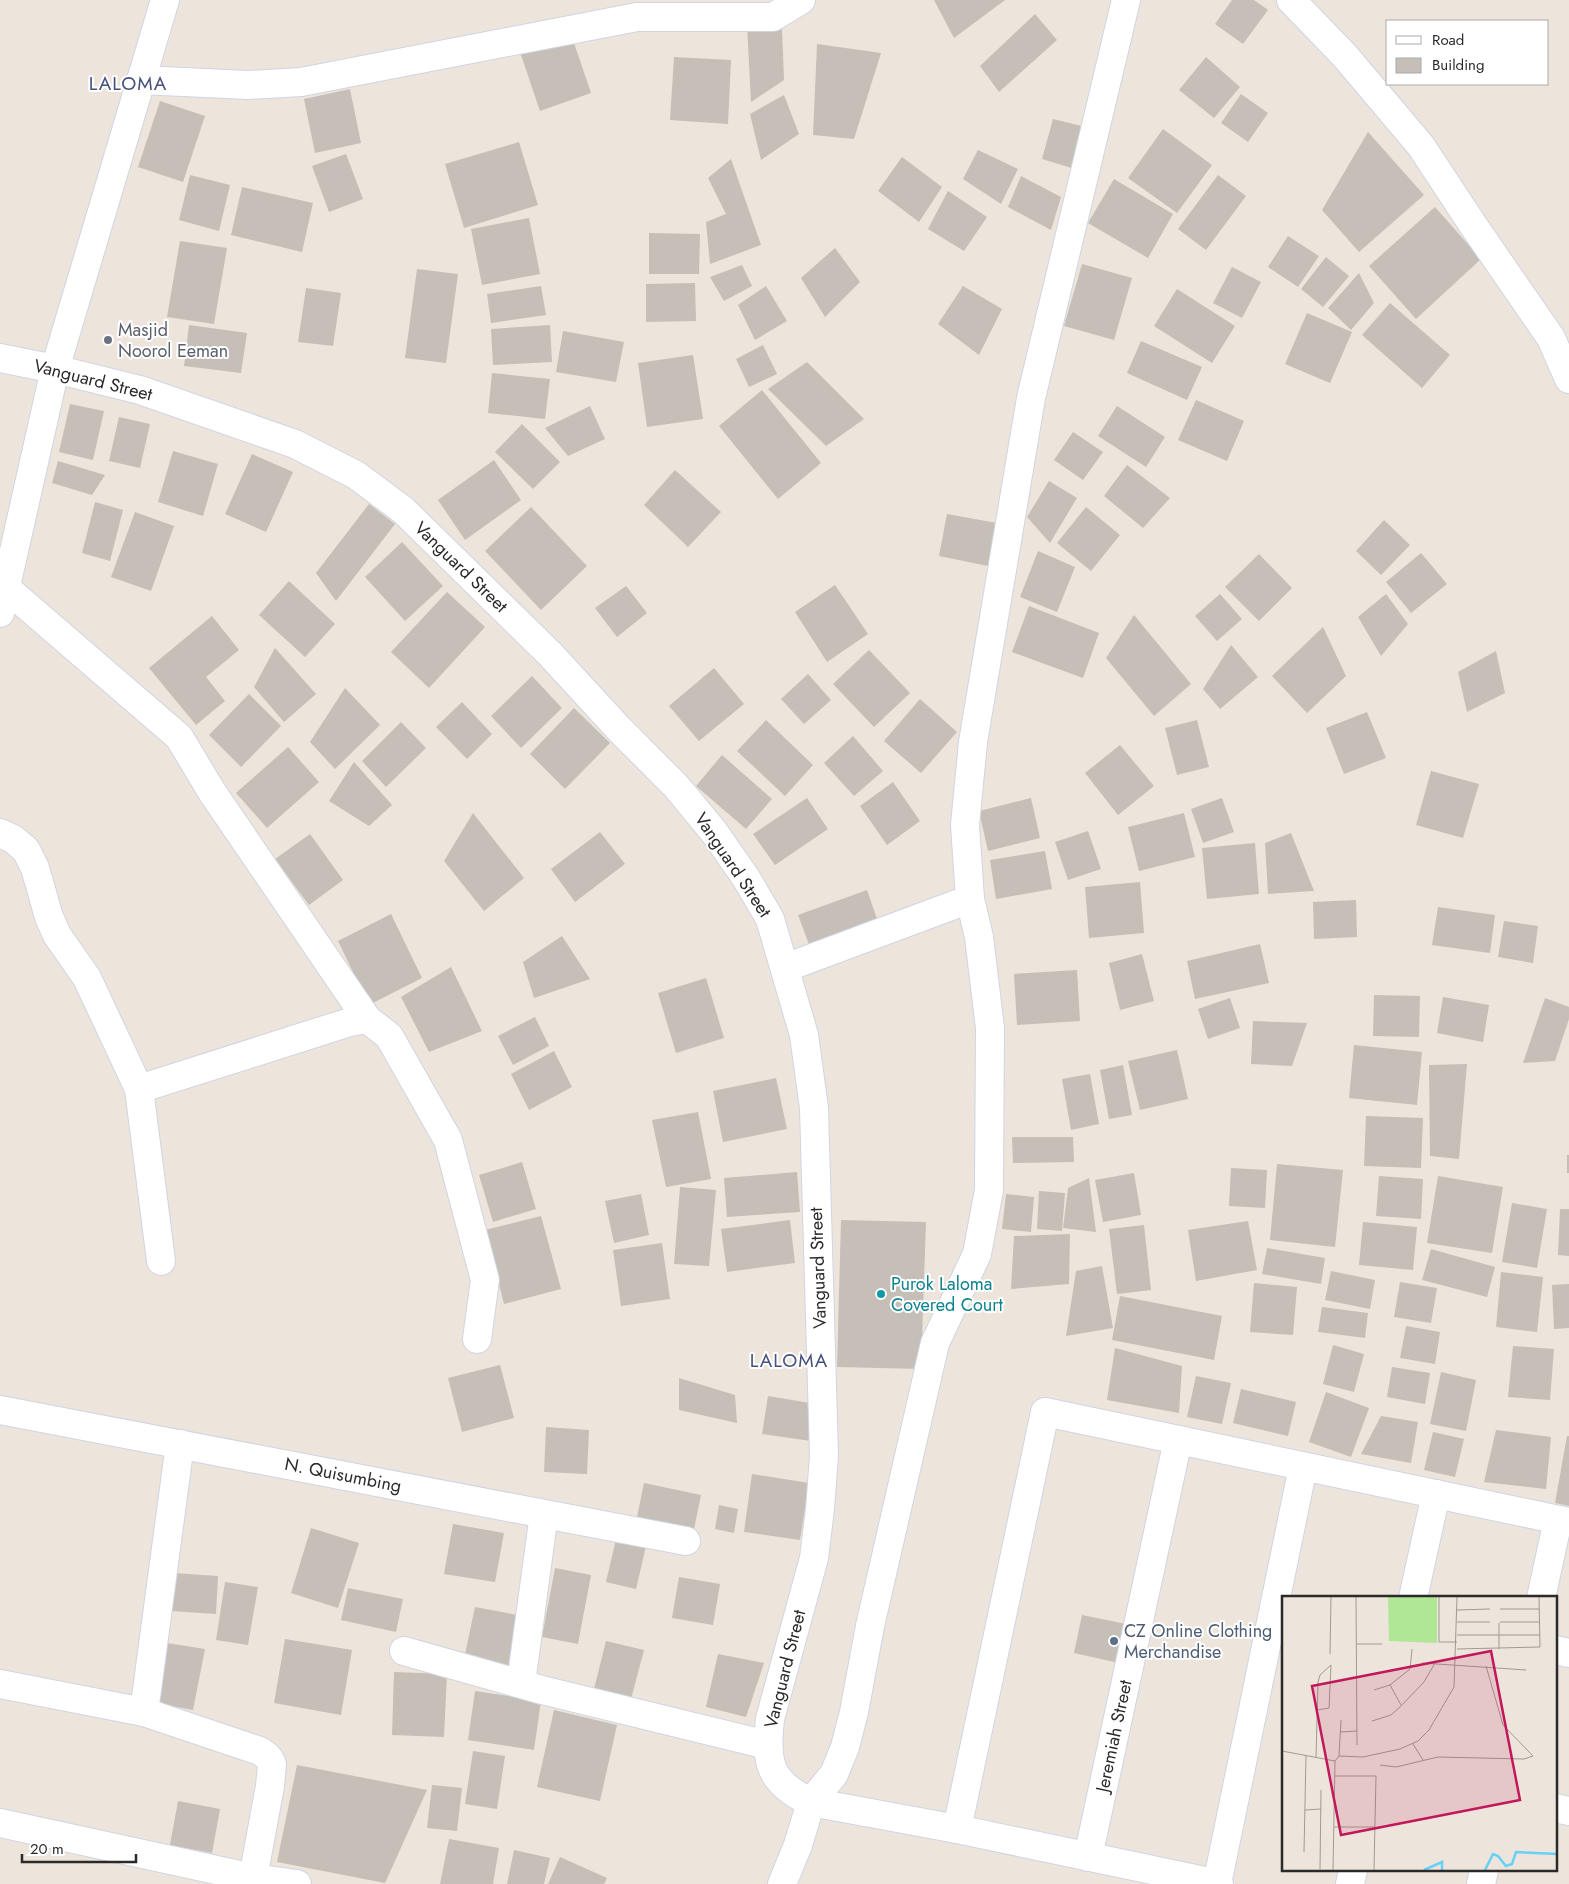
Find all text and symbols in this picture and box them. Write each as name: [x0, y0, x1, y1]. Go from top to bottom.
legend: [1386, 20, 1549, 85]
text: Road: [1432, 29, 1464, 51]
text: Building: [1432, 54, 1484, 76]
district label: LALOMA: [89, 70, 167, 97]
place label: Masjid Noorol Eeman: [118, 317, 228, 364]
marker: Masjid Noorol Eeman: [102, 334, 114, 346]
street label: Vanguard Street: [31, 353, 156, 407]
street label: Vanguard Street: [408, 516, 514, 619]
street label: Vanguard Street: [688, 807, 778, 923]
street label: Vanguard Street: [803, 1206, 833, 1329]
place label: Purok Laloma Covered Court: [891, 1271, 1003, 1318]
marker: Purok Laloma Covered Court: [875, 1288, 887, 1300]
district label: LALOMA: [750, 1347, 828, 1374]
street label: N. Quisumbing: [282, 1451, 404, 1499]
inset map: [1282, 1596, 1556, 1872]
street label: Vanguard Street: [758, 1606, 812, 1731]
place label: CZ Online Clothing Merchandise: [1124, 1618, 1272, 1665]
marker: CZ Online Clothing Merchandise: [1108, 1635, 1120, 1647]
street label: Jeremiah Street: [1089, 1677, 1139, 1796]
scale bar: [22, 1832, 136, 1864]
text: 20 m: [30, 1838, 64, 1860]

